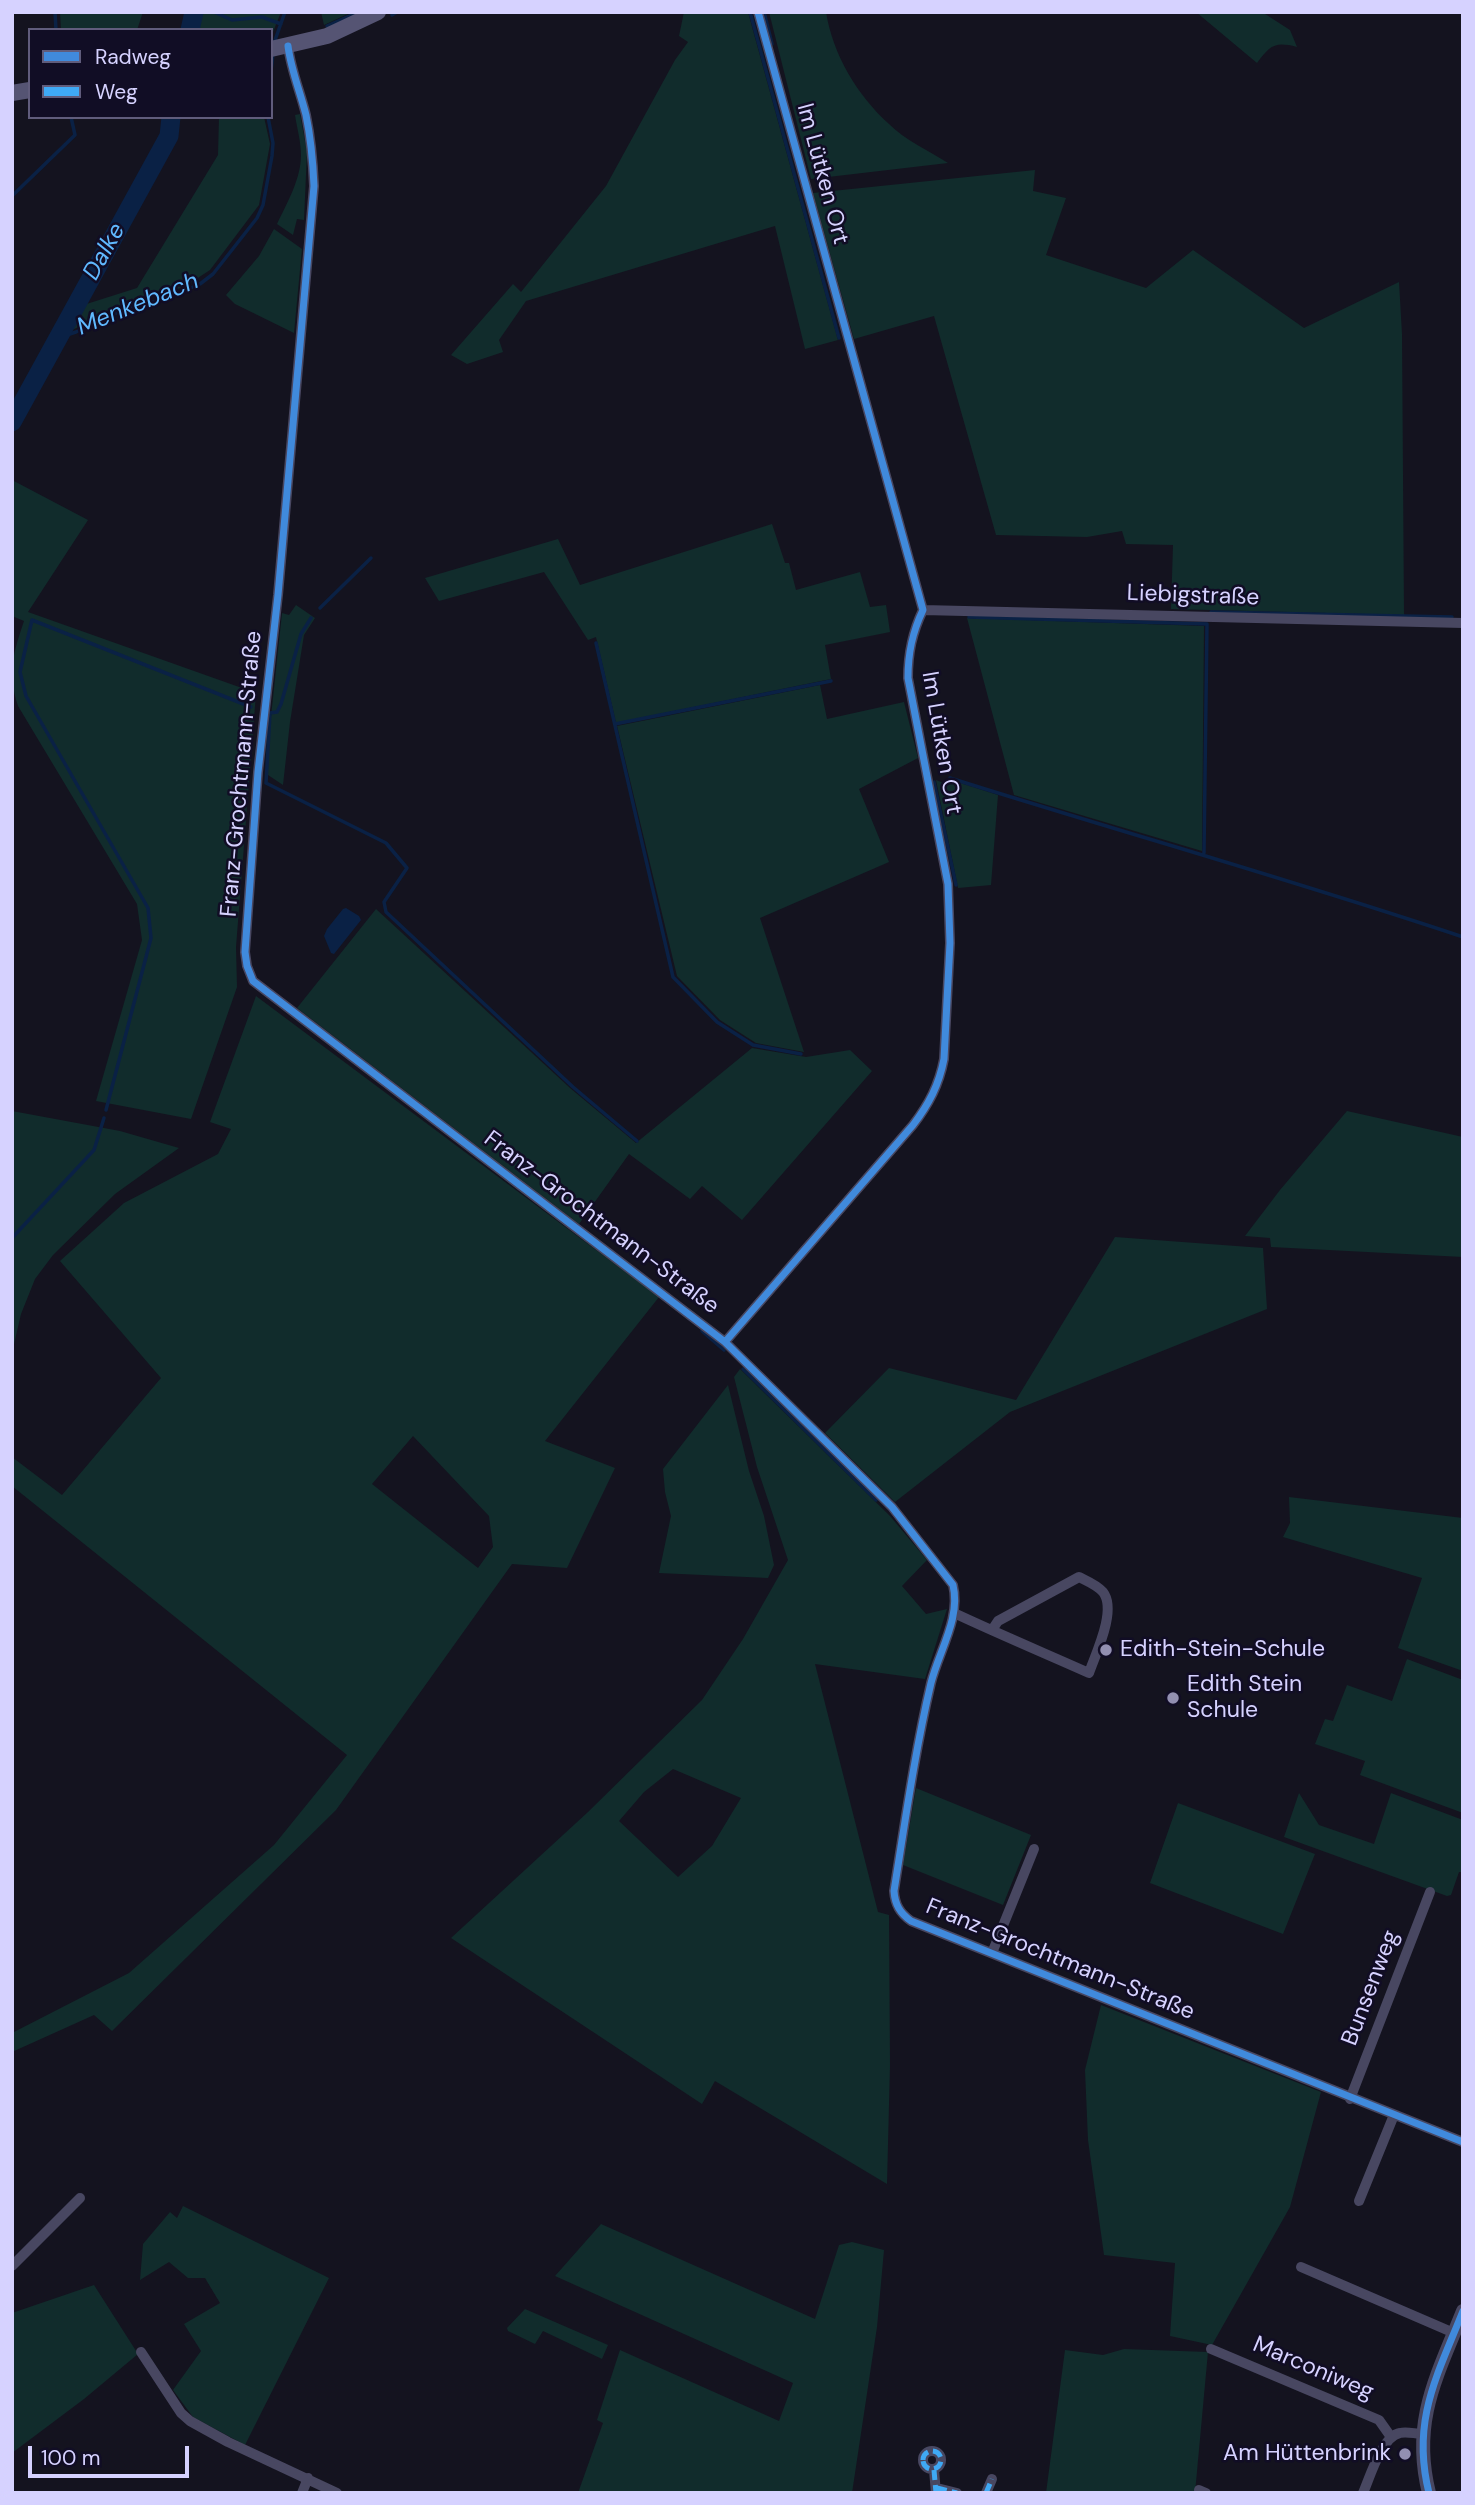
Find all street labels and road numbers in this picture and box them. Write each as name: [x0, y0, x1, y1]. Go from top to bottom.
street label: Im Lütken Ort: [790, 101, 854, 247]
street label: Liebigstraße: [1126, 580, 1260, 612]
street label: Franz-Grochtmann-Straße: [216, 630, 268, 918]
street label: Im Lütken Ort: [915, 669, 967, 817]
street label: Franz-Grochtmann-Straße: [478, 1126, 724, 1320]
street label: Franz-Grochtmann-Straße: [922, 1893, 1198, 2027]
street label: Bunsenweg: [1336, 1927, 1406, 2049]
street label: Marconiweg: [1249, 2331, 1377, 2407]

